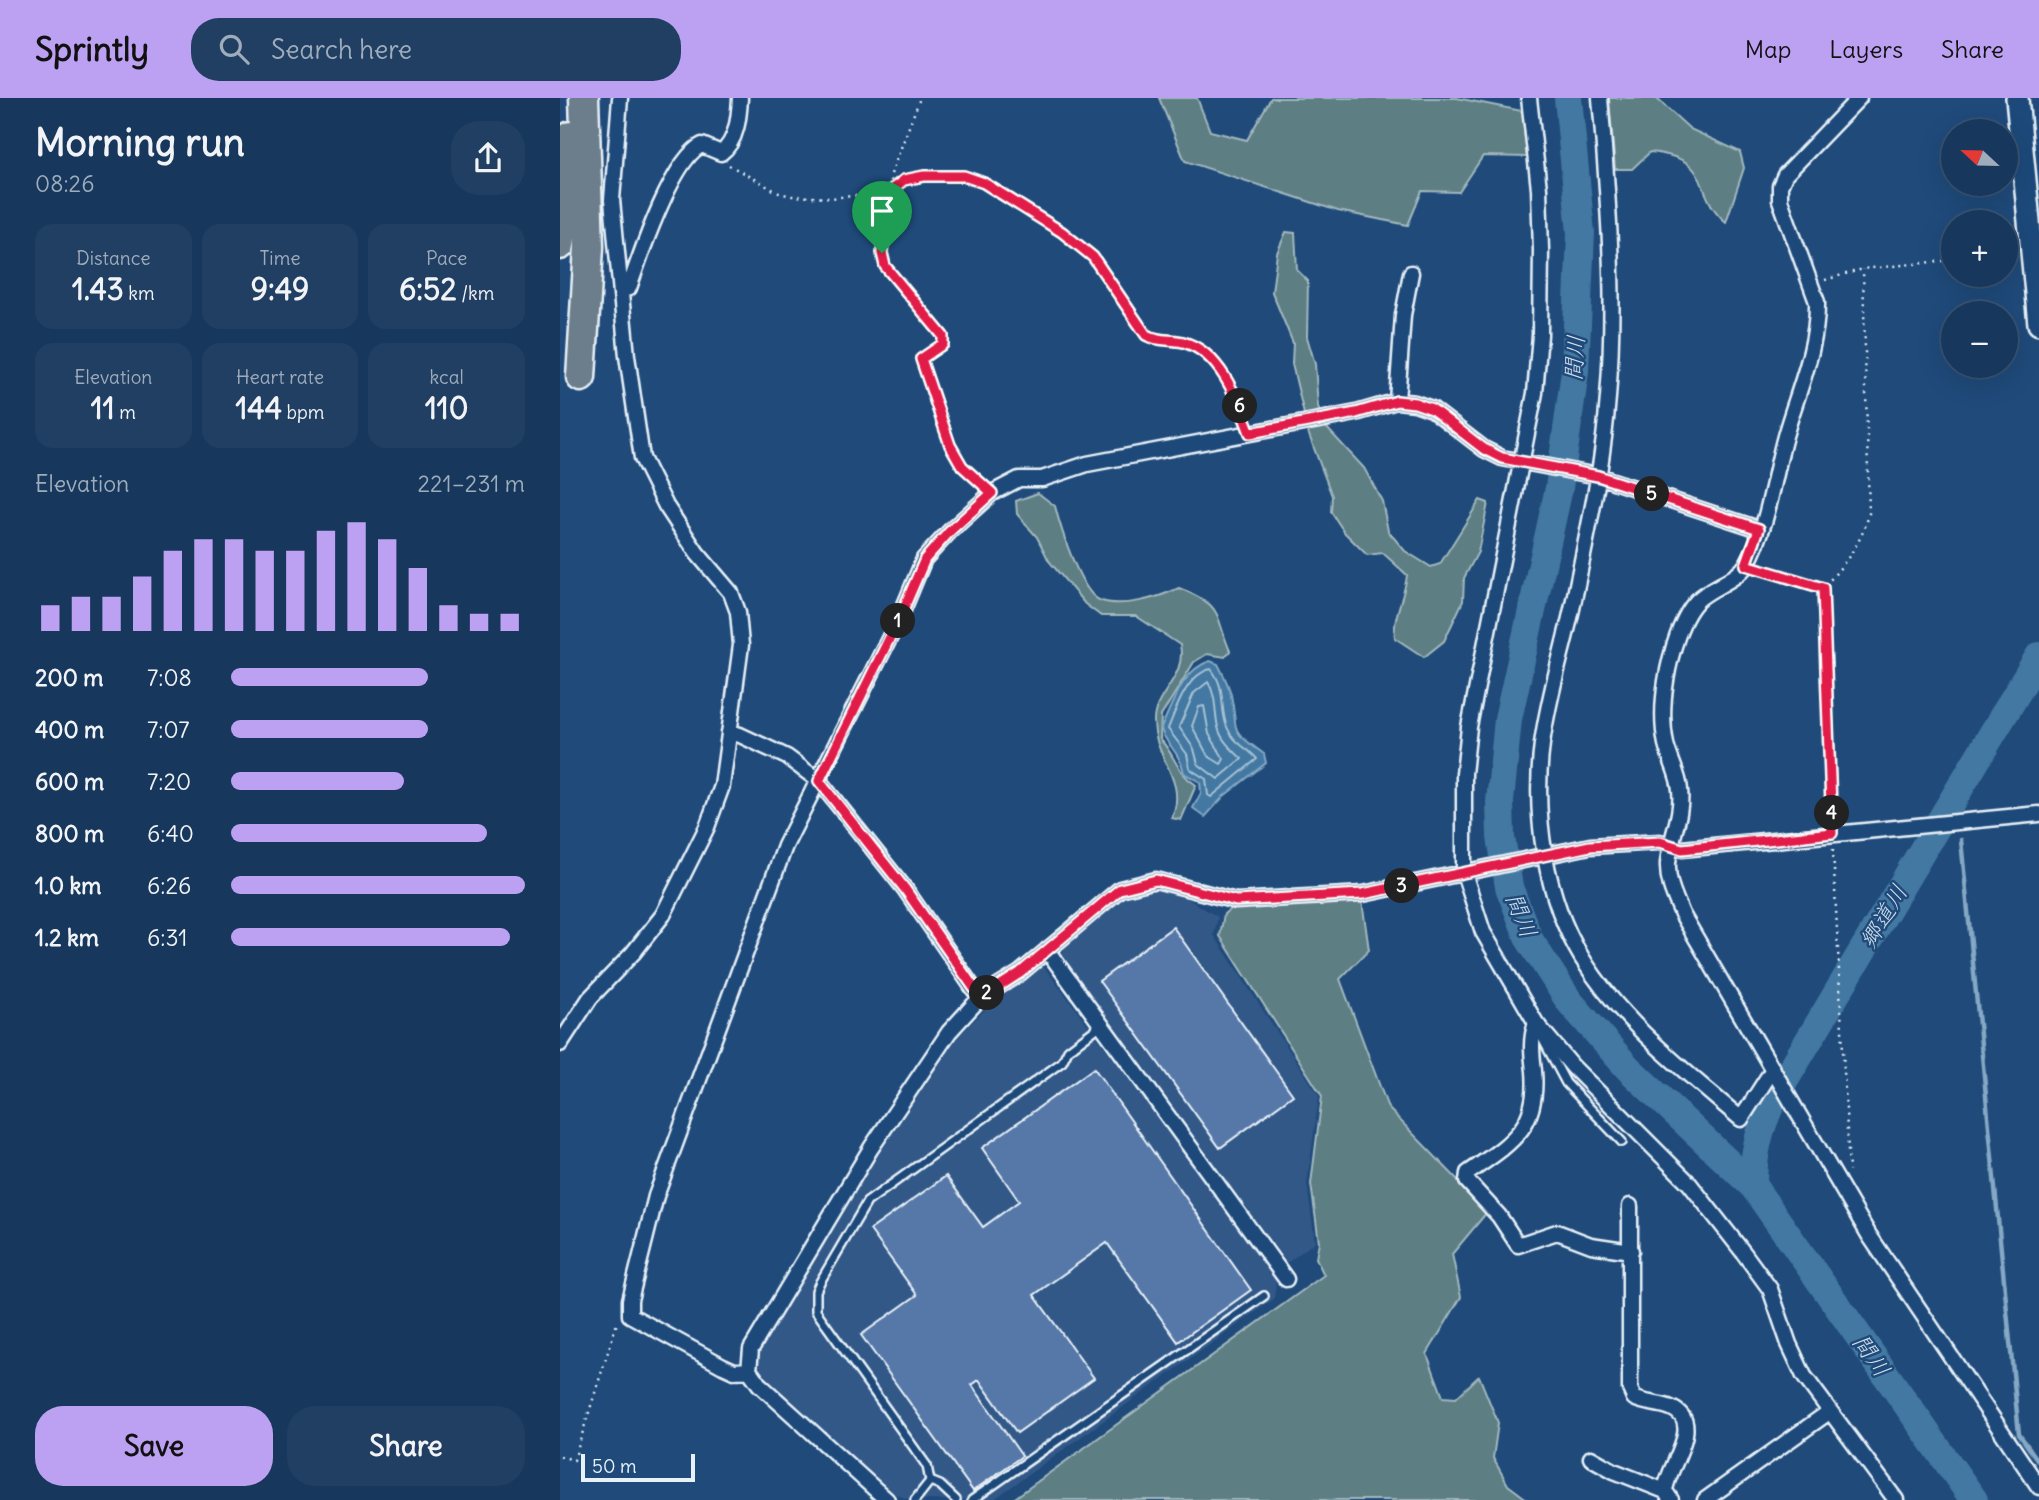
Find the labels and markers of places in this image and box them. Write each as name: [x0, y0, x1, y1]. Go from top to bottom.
pin: [852, 181, 912, 253]
pin: 6: [1222, 388, 1258, 424]
pin: 5: [1634, 476, 1670, 512]
pin: 1: [880, 603, 916, 638]
pin: 4: [1814, 796, 1850, 830]
pin: 3: [1384, 868, 1420, 904]
pin: 2: [970, 976, 1004, 1010]

